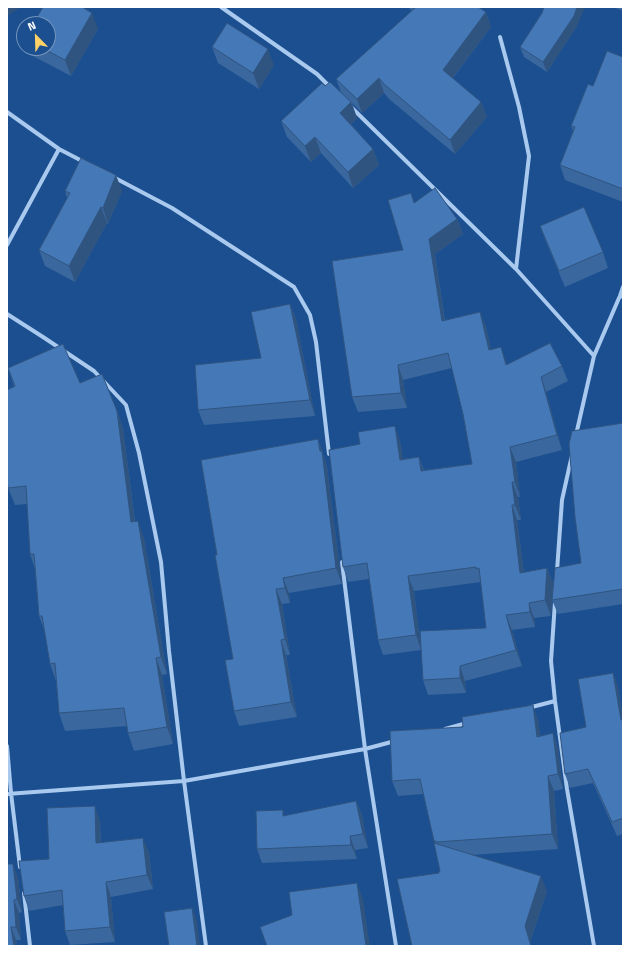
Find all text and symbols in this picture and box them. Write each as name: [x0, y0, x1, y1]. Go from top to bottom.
north arrow: [16, 16, 56, 56]
text: N: [25, 17, 38, 35]

